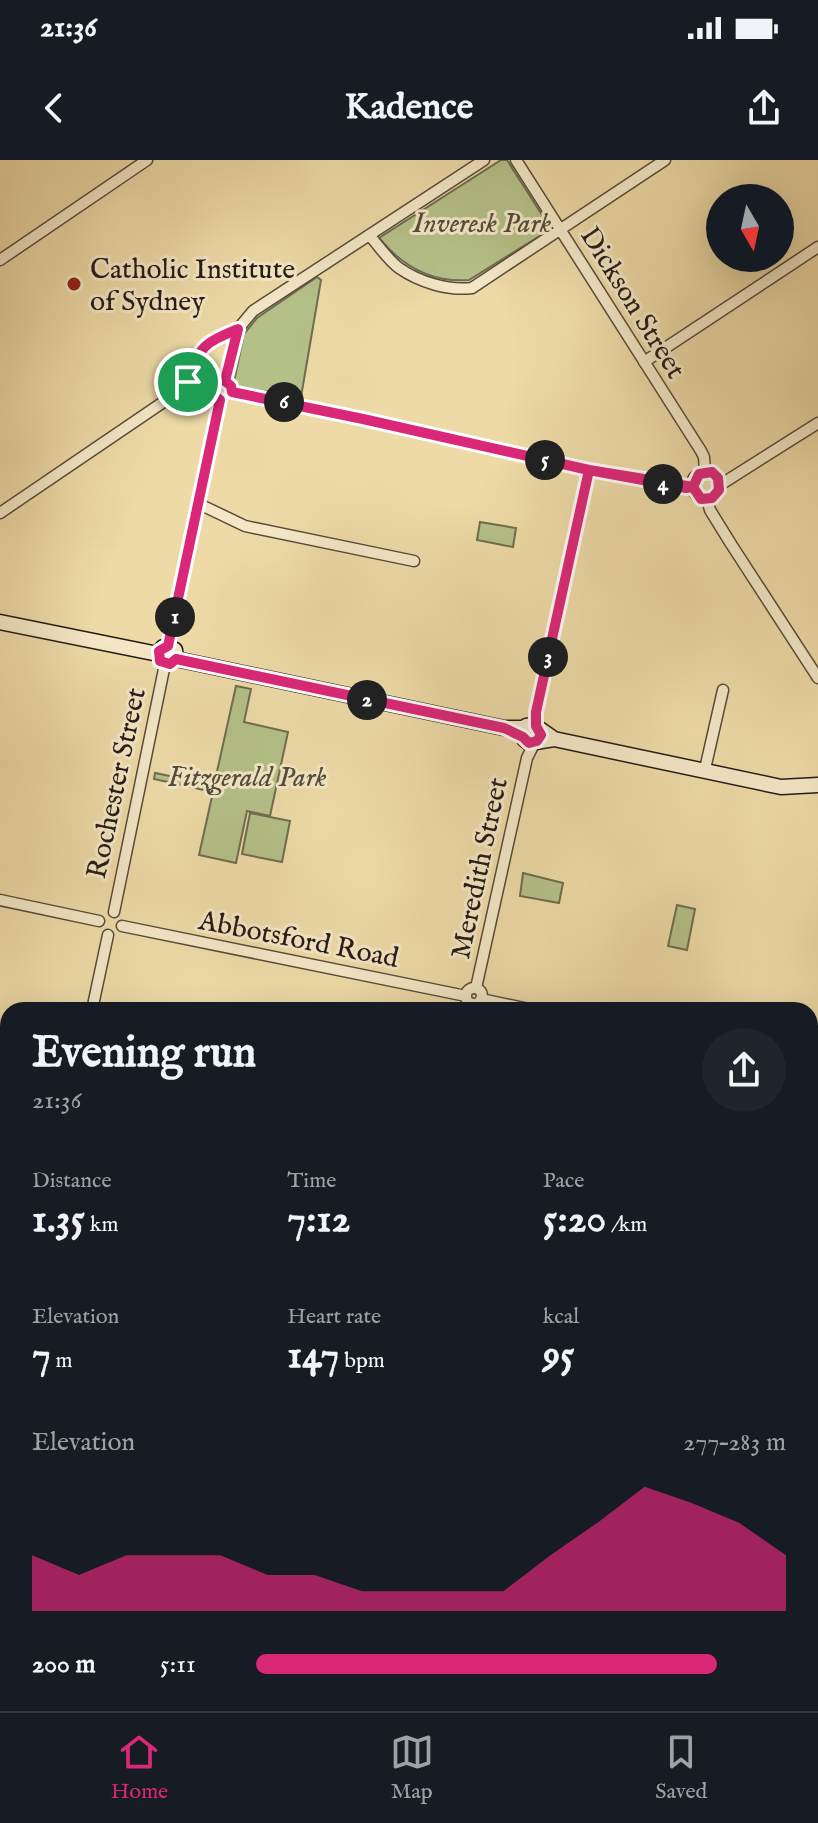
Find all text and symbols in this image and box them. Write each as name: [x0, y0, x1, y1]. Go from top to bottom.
text: 21:36: [40, 9, 97, 47]
text: Kadence: [345, 85, 473, 131]
icon: back: [32, 86, 76, 130]
icon: share: [742, 86, 786, 130]
north arrow: [706, 184, 794, 272]
map controls: [706, 184, 794, 272]
park label: Inveresk Park: [412, 207, 551, 242]
street label: Dickson Street: [571, 221, 693, 386]
place label: Catholic Institute of Sydney: [90, 253, 295, 320]
marker: Catholic Institute of Sydney: [65, 275, 83, 293]
pin: [154, 348, 222, 416]
icon: arrive: [166, 360, 210, 404]
pin: 6: [264, 382, 304, 422]
text: 6: [279, 388, 289, 416]
pin: 5: [525, 440, 565, 480]
text: 5: [541, 446, 549, 474]
pin: 4: [643, 464, 683, 504]
text: 4: [658, 470, 668, 498]
pin: 1: [155, 597, 195, 637]
text: 1: [171, 603, 179, 631]
pin: 3: [528, 637, 568, 677]
text: 3: [544, 643, 552, 671]
pin: 2: [347, 680, 387, 720]
street label: Rochester Street: [80, 685, 155, 882]
text: 2: [362, 686, 372, 714]
park label: Fitzgerald Park: [168, 761, 326, 796]
street label: Meredith Street: [444, 774, 517, 962]
street label: Abbotsford Road: [195, 904, 402, 977]
text: Evening run: [32, 1026, 256, 1082]
button: share: [702, 1028, 786, 1112]
text: 21:36: [32, 1084, 81, 1117]
text: Distance: [32, 1167, 112, 1195]
text: Time: [287, 1167, 336, 1195]
text: Pace: [543, 1167, 584, 1195]
text: 1.35: [32, 1195, 85, 1246]
text: 7:12: [287, 1195, 350, 1246]
text: 5:20: [543, 1195, 606, 1246]
text: km: [85, 1211, 119, 1239]
text: /km: [606, 1211, 647, 1239]
text: Elevation: [32, 1303, 119, 1331]
text: Heart rate: [287, 1303, 381, 1331]
text: kcal: [543, 1303, 579, 1331]
text: 7: [32, 1331, 51, 1382]
text: 147: [287, 1331, 339, 1382]
text: 95: [543, 1331, 575, 1382]
text: m: [51, 1347, 73, 1375]
text: bpm: [339, 1347, 385, 1375]
text: Elevation: [32, 1426, 135, 1459]
text: 277–283 m: [683, 1426, 786, 1459]
text: 200 m: [32, 1648, 96, 1681]
text: 5:11: [160, 1648, 196, 1681]
tab: Home: [111, 1730, 168, 1806]
tab: Map: [390, 1730, 434, 1806]
tab: Saved: [655, 1730, 707, 1806]

